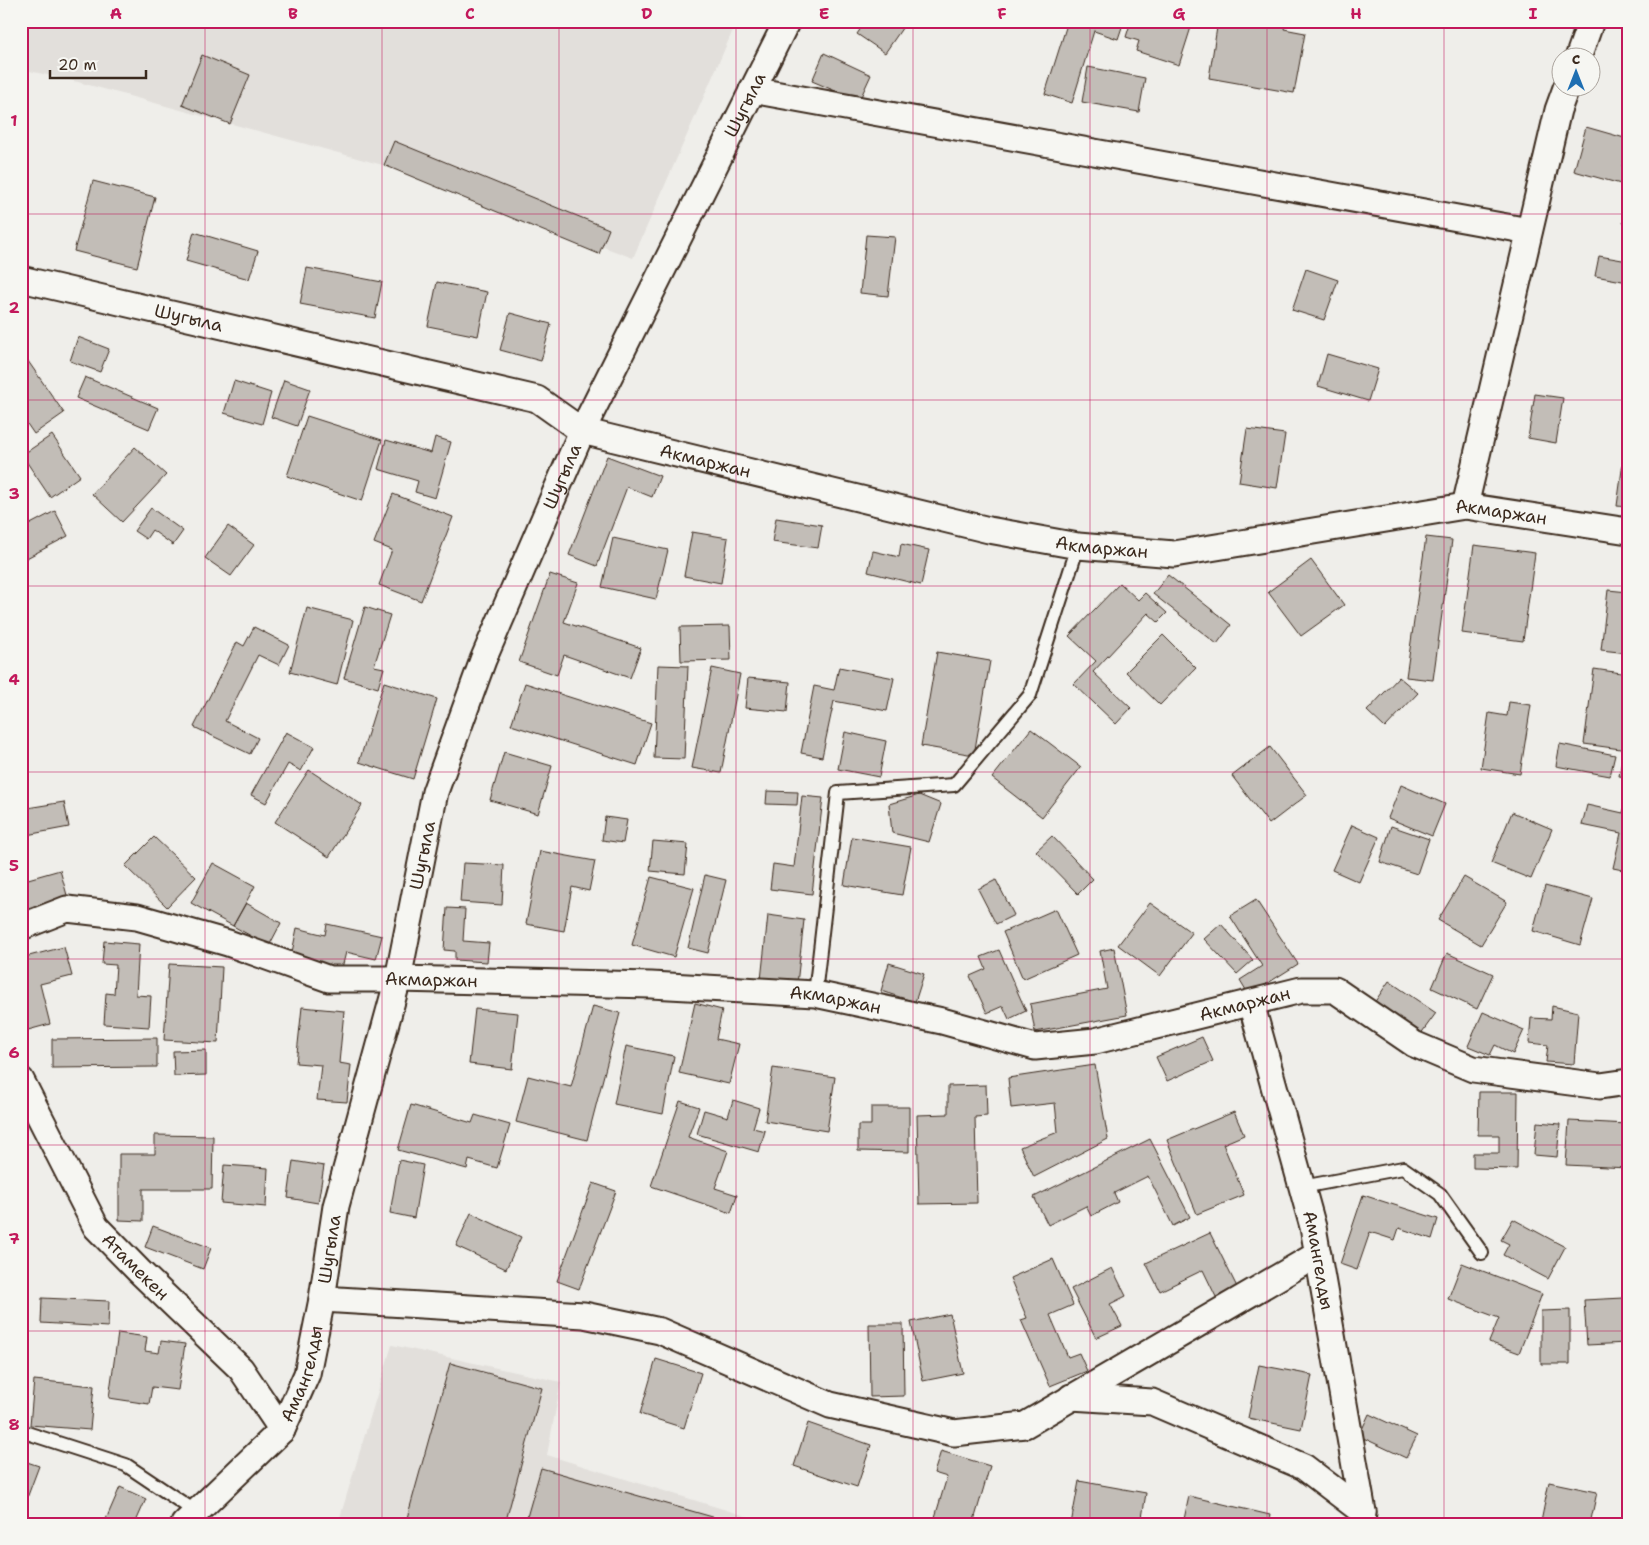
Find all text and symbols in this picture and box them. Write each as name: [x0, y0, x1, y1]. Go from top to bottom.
text: A: [110, 3, 122, 24]
text: B: [288, 3, 298, 24]
text: C: [465, 3, 475, 24]
text: D: [641, 3, 653, 24]
text: E: [819, 3, 829, 24]
text: F: [997, 3, 1007, 24]
text: G: [1173, 3, 1186, 24]
text: H: [1350, 3, 1362, 24]
text: I: [1529, 3, 1538, 24]
scale bar: [50, 48, 146, 80]
north arrow: [1552, 48, 1602, 98]
text: С: [1572, 50, 1580, 68]
text: 20 m: [58, 55, 97, 75]
street label: Шугыла: [719, 69, 771, 142]
text: 1: [10, 110, 18, 131]
text: 2: [8, 297, 20, 318]
street label: Шугыла: [152, 298, 225, 338]
street label: Акмаржан: [657, 438, 753, 484]
street label: Шугыла: [538, 440, 587, 513]
text: 3: [8, 483, 20, 504]
street label: Акмаржан: [1453, 494, 1549, 530]
street label: Акмаржан: [1053, 530, 1149, 564]
text: 4: [8, 669, 20, 690]
street label: Шугыла: [404, 819, 441, 892]
text: 5: [9, 855, 19, 876]
street label: Акмаржан: [385, 967, 478, 993]
street label: Акмаржан: [789, 981, 883, 1020]
street label: Акмаржан: [1197, 981, 1293, 1027]
text: 6: [8, 1042, 20, 1063]
street label: Амангелды: [1297, 1208, 1339, 1312]
street label: Шугыла: [312, 1213, 347, 1285]
text: 7: [8, 1228, 20, 1249]
street label: Атамекен: [96, 1228, 174, 1306]
street label: Амангелды: [275, 1323, 328, 1426]
text: 8: [8, 1414, 20, 1435]

